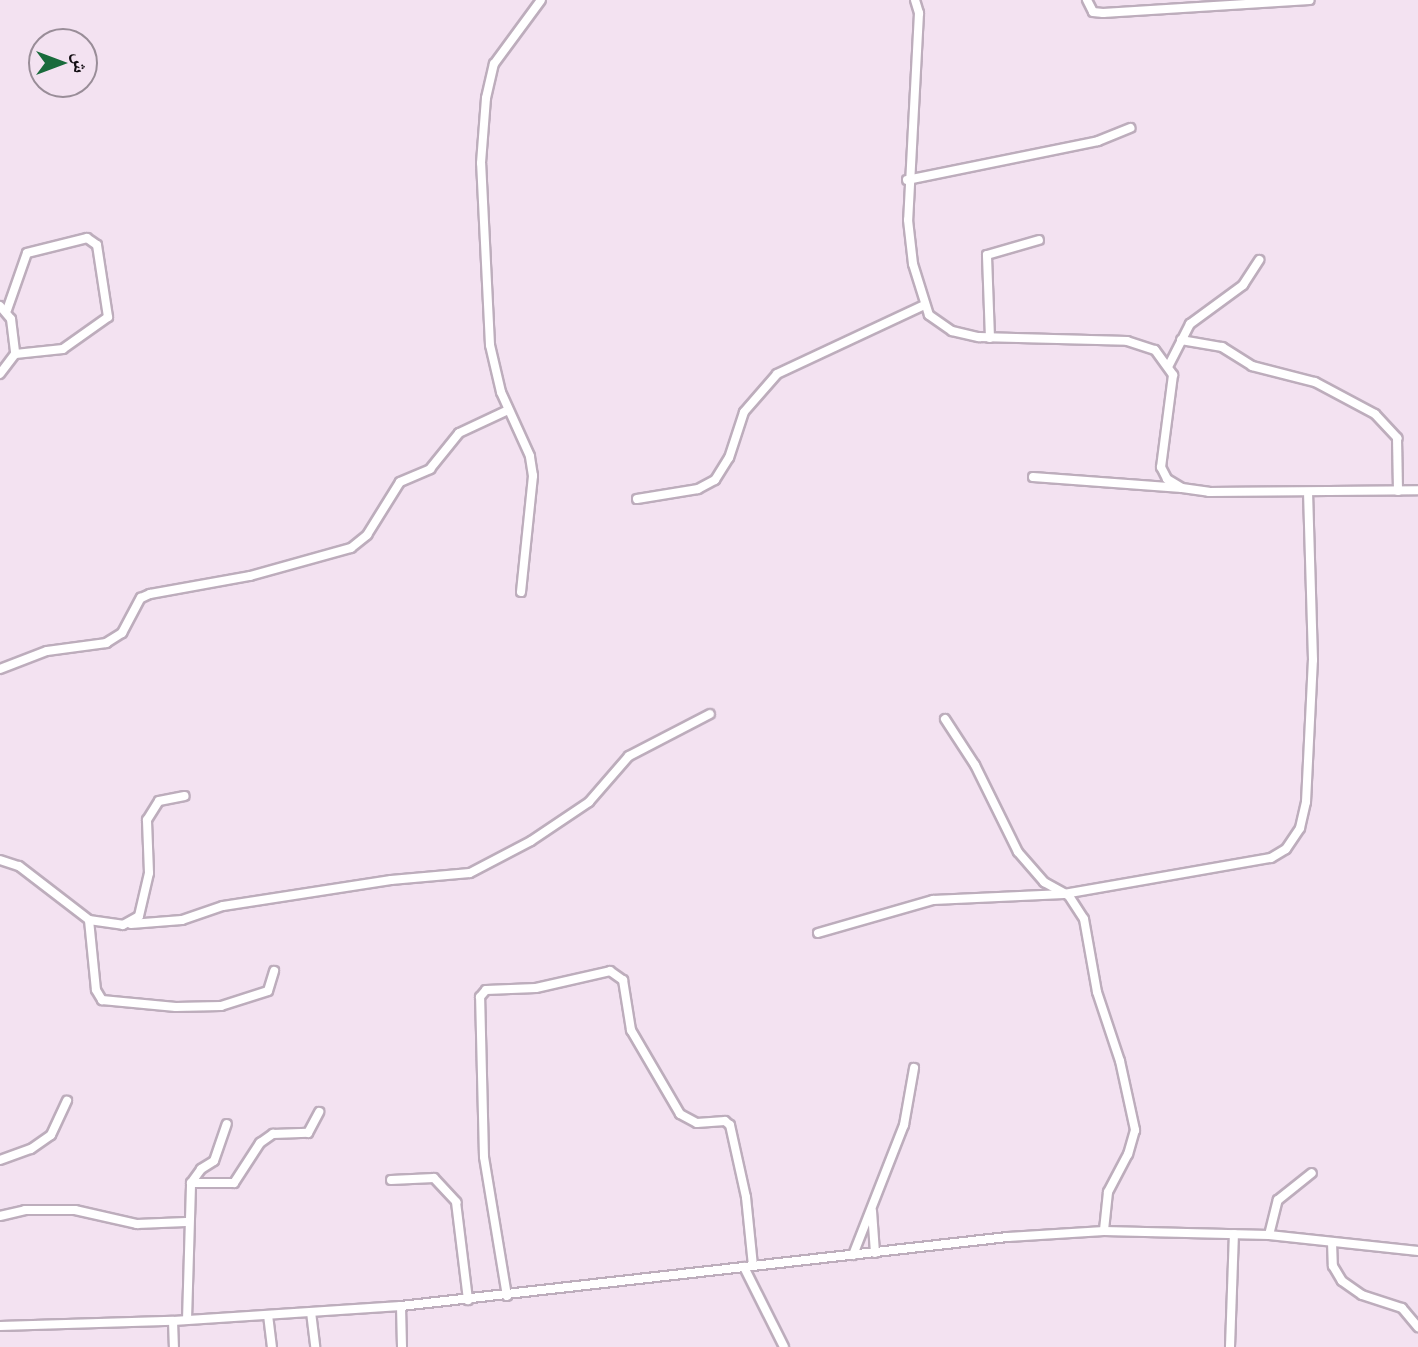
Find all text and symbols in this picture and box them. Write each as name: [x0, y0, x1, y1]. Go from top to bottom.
north arrow: [28, 28, 98, 98]
text: ش: [69, 53, 95, 73]

